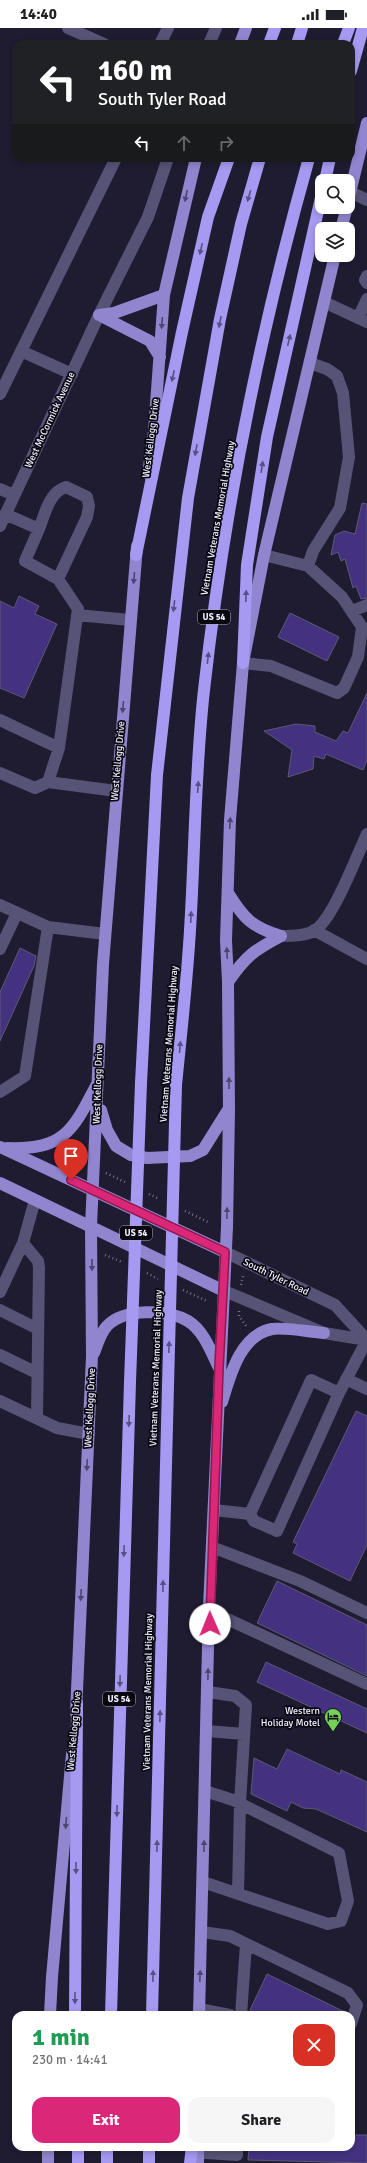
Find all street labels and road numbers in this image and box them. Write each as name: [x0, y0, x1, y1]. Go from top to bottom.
street label: West McCormick Avenue: [22, 370, 78, 470]
street label: West Kellogg Drive: [140, 398, 162, 478]
street label: Vietnam Veterans Memorial Highway: [198, 439, 238, 596]
road number: US 54: [198, 610, 230, 624]
street label: West Kellogg Drive: [109, 721, 127, 801]
street label: Vietnam Veterans Memorial Highway: [158, 965, 180, 1123]
street label: West Kellogg Drive: [91, 1044, 105, 1124]
road number: US 54: [120, 1226, 152, 1240]
street label: South Tyler Road: [241, 1256, 311, 1298]
street label: Vietnam Veterans Memorial Highway: [147, 1289, 165, 1447]
street label: West Kellogg Drive: [82, 1368, 98, 1448]
street label: Vietnam Veterans Memorial Highway: [141, 1613, 155, 1771]
street label: West Kellogg Drive: [65, 1691, 83, 1771]
road number: US 54: [103, 1692, 135, 1706]

